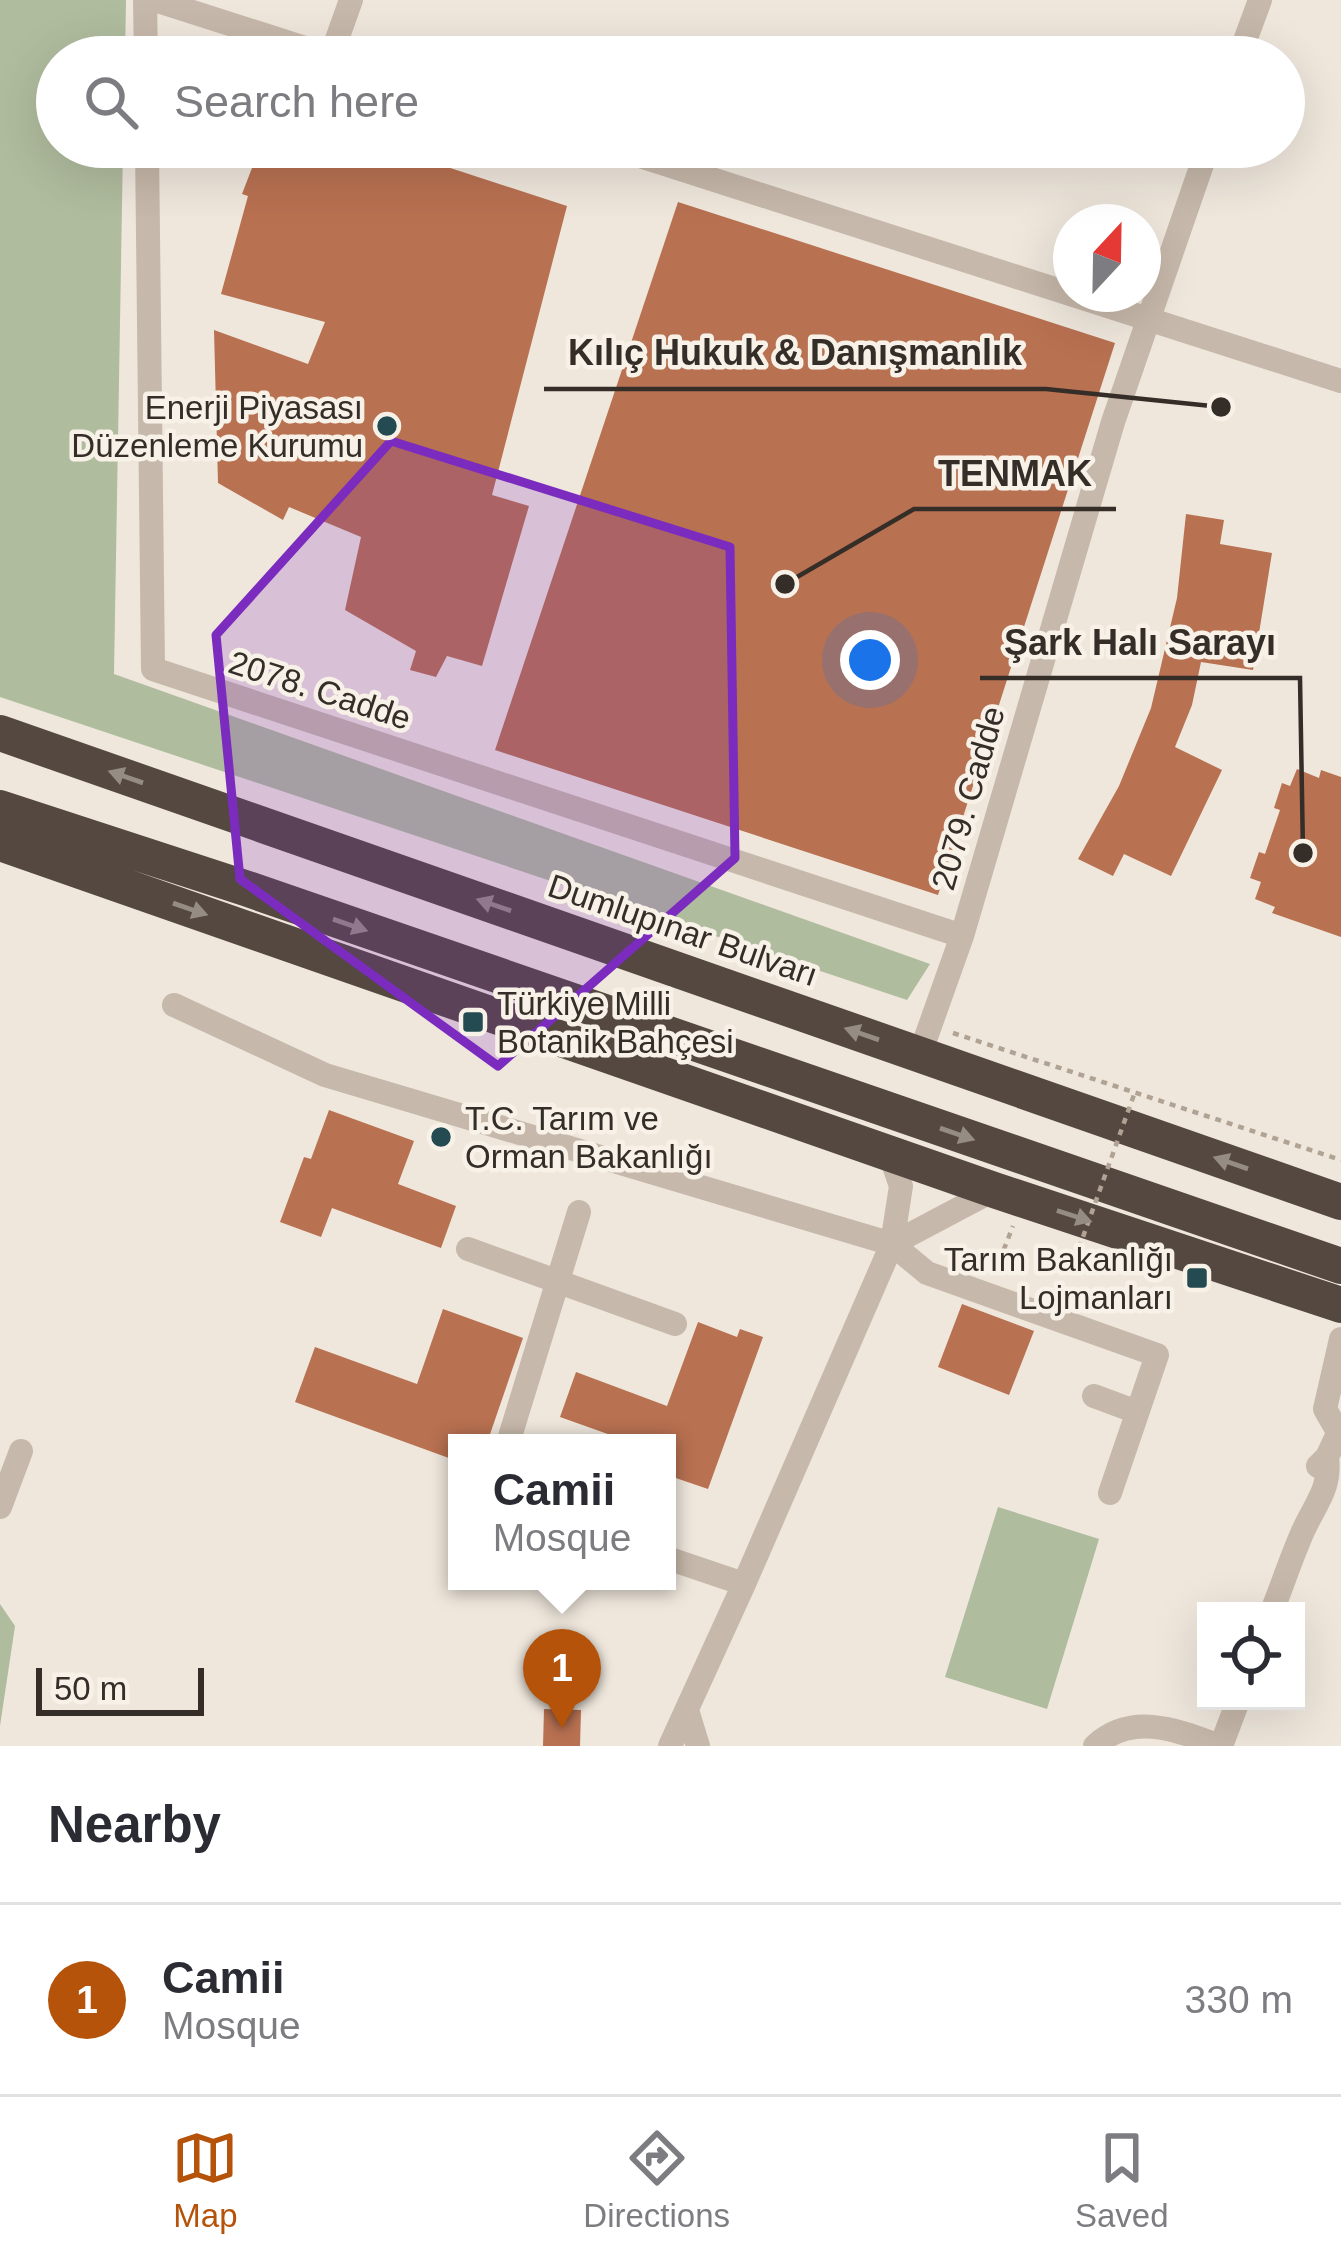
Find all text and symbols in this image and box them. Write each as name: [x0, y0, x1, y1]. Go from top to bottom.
search box: [36, 36, 1305, 168]
icon: search: [78, 69, 144, 135]
text: Search here: [174, 76, 419, 127]
north arrow: [1053, 204, 1161, 312]
callout: Kılıç Hukuk & Danışmanlık: [544, 317, 1046, 389]
text: Kılıç Hukuk & Danışmanlık: [568, 332, 1023, 373]
place label: Enerji Piyasası Düzenleme Kurumu: [71, 389, 363, 464]
marker: Enerji Piyasası Düzenleme Kurumu: [374, 413, 400, 439]
callout: TENMAK: [914, 437, 1116, 509]
text: TENMAK: [938, 453, 1092, 494]
callout: Şark Halı Sarayı: [980, 606, 1300, 678]
text: Şark Halı Sarayı: [1004, 622, 1276, 663]
your location: [840, 630, 900, 690]
street label: 2078. Cadde: [224, 643, 416, 737]
street label: 2079. Cadde: [924, 702, 1012, 894]
one-way arrow: [107, 766, 144, 785]
street label: Dumlupınar Bulvarı: [543, 867, 823, 993]
one-way arrow: [476, 895, 512, 913]
one-way arrow: [172, 901, 208, 919]
one-way arrow: [332, 916, 369, 935]
place label: Türkiye Milli Botanik Bahçesi: [497, 985, 734, 1060]
marker: Türkiye Milli Botanik Bahçesi: [460, 1009, 486, 1035]
one-way arrow: [844, 1024, 880, 1042]
place label: T.C. Tarım ve Orman Bakanlığı: [465, 1100, 713, 1175]
marker: T.C. Tarım ve Orman Bakanlığı: [428, 1124, 454, 1150]
one-way arrow: [939, 1126, 975, 1144]
one-way arrow: [1212, 1153, 1248, 1171]
one-way arrow: [1056, 1207, 1093, 1226]
place label: Tarım Bakanlığı Lojmanları: [944, 1241, 1173, 1316]
marker: Tarım Bakanlığı Lojmanları: [1184, 1265, 1210, 1291]
popup: [448, 1434, 676, 1590]
text: Camii: [493, 1464, 615, 1515]
text: Mosque: [493, 1516, 631, 1559]
map controls: [1197, 1602, 1305, 1710]
button: locate: [1197, 1602, 1305, 1710]
pin: 1: [523, 1629, 601, 1728]
scale bar: [36, 1662, 204, 1715]
text: 50 m: [54, 1670, 127, 1707]
text: Nearby: [48, 1796, 221, 1853]
text: Camii: [162, 1952, 285, 2003]
text: 1: [76, 1978, 98, 2021]
text: 330 m: [1185, 1978, 1293, 2021]
text: Mosque: [162, 2004, 301, 2047]
tab: Map: [172, 2125, 238, 2235]
tab: Directions: [583, 2125, 730, 2235]
tab: Saved: [1075, 2125, 1169, 2235]

